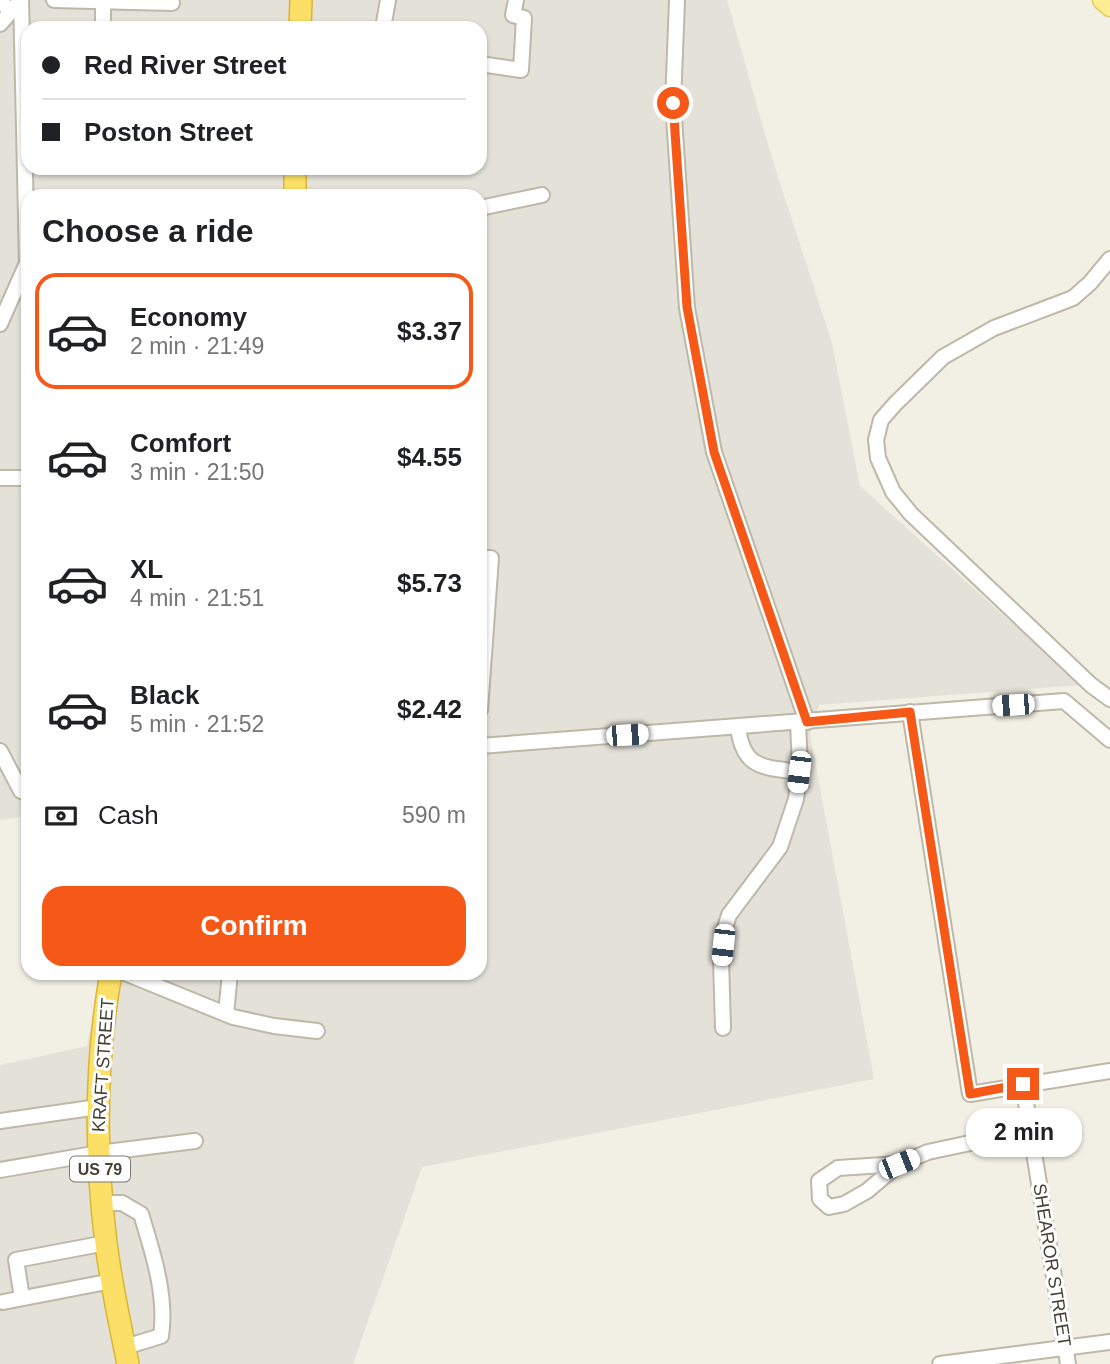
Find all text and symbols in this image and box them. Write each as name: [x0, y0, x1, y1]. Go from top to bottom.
text: Red River Street: [84, 50, 286, 80]
route start: [657, 87, 689, 119]
text: Poston Street: [84, 117, 253, 147]
text: Choose a ride: [42, 213, 254, 249]
icon: car: [46, 300, 109, 363]
text: Economy: [130, 302, 247, 332]
text: $3.37: [397, 316, 462, 346]
text: 2 min · 21:49: [130, 333, 264, 359]
icon: car: [46, 426, 109, 489]
text: Comfort: [130, 428, 231, 458]
text: $4.55: [397, 442, 462, 472]
text: 3 min · 21:50: [130, 459, 264, 485]
icon: car: [46, 552, 109, 615]
text: XL: [130, 554, 163, 584]
text: $5.73: [397, 568, 462, 598]
text: 4 min · 21:51: [130, 585, 264, 611]
icon: car: [46, 678, 109, 741]
text: Black: [130, 680, 199, 710]
car: [992, 693, 1035, 717]
text: $2.42: [397, 694, 462, 724]
text: 5 min · 21:52: [130, 711, 264, 737]
car: [606, 723, 649, 747]
car: [787, 750, 812, 794]
icon: cash: [42, 797, 80, 835]
text: Cash: [98, 800, 159, 830]
text: 590 m: [402, 802, 466, 828]
button: Confirm: [42, 886, 466, 966]
car: [711, 923, 736, 967]
street label: KRAFT STREET: [88, 997, 118, 1133]
route end: [1007, 1068, 1039, 1100]
callout: 2 min: [965, 1108, 1081, 1158]
text: 2 min: [994, 1119, 1054, 1145]
car: [876, 1146, 923, 1182]
road number: US 79: [70, 1156, 130, 1182]
street label: SHEAROR STREET: [1029, 1182, 1075, 1348]

